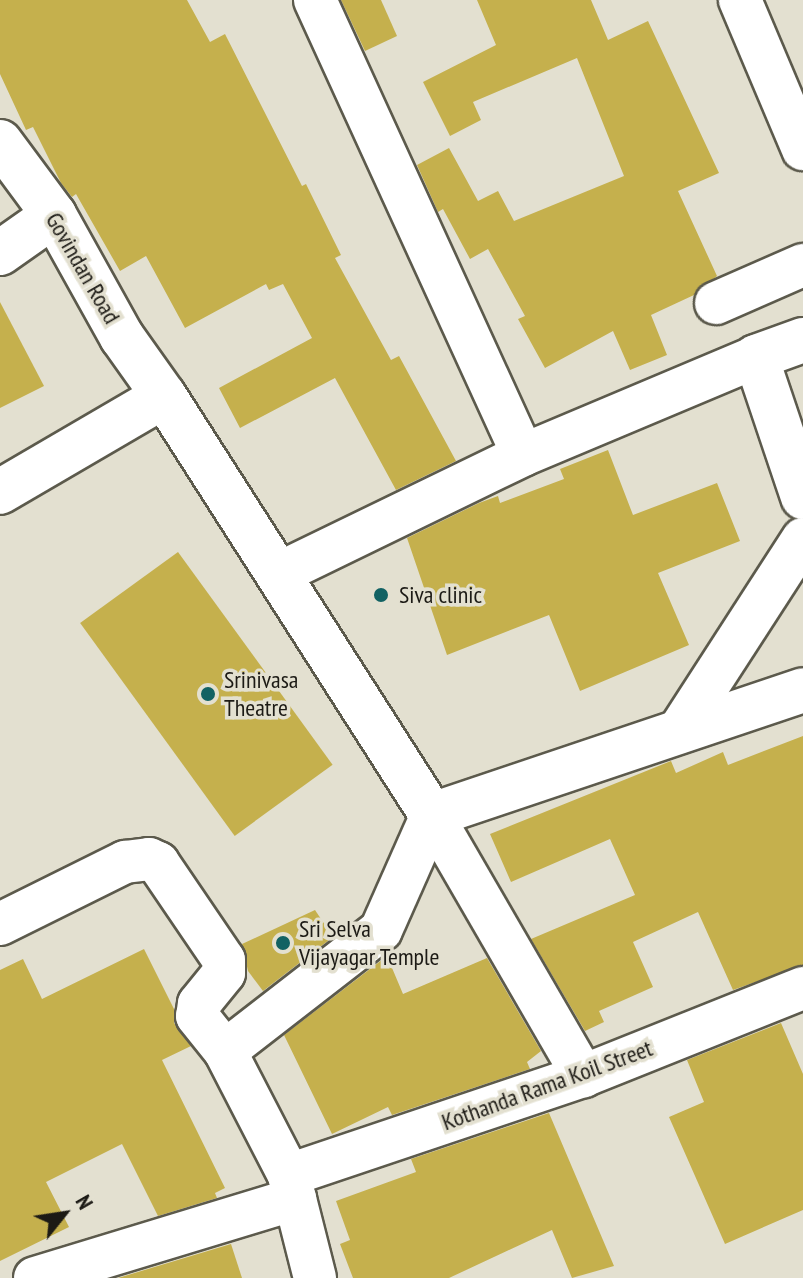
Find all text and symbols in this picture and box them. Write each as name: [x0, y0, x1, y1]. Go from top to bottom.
street label: Govindan Road: [40, 207, 126, 329]
place label: Siva clinic: [399, 581, 482, 609]
marker: Siva clinic: [370, 584, 392, 606]
place label: Srinivasa Theatre: [224, 666, 298, 722]
marker: Srinivasa Theatre: [199, 685, 217, 703]
place label: Sri Selva Vijayagar Temple: [299, 915, 440, 971]
marker: Sri Selva Vijayagar Temple: [274, 934, 292, 952]
street label: Kothanda Rama Koil Street: [438, 1034, 656, 1136]
north arrow: [24, 1174, 104, 1254]
text: N: [70, 1190, 100, 1214]

